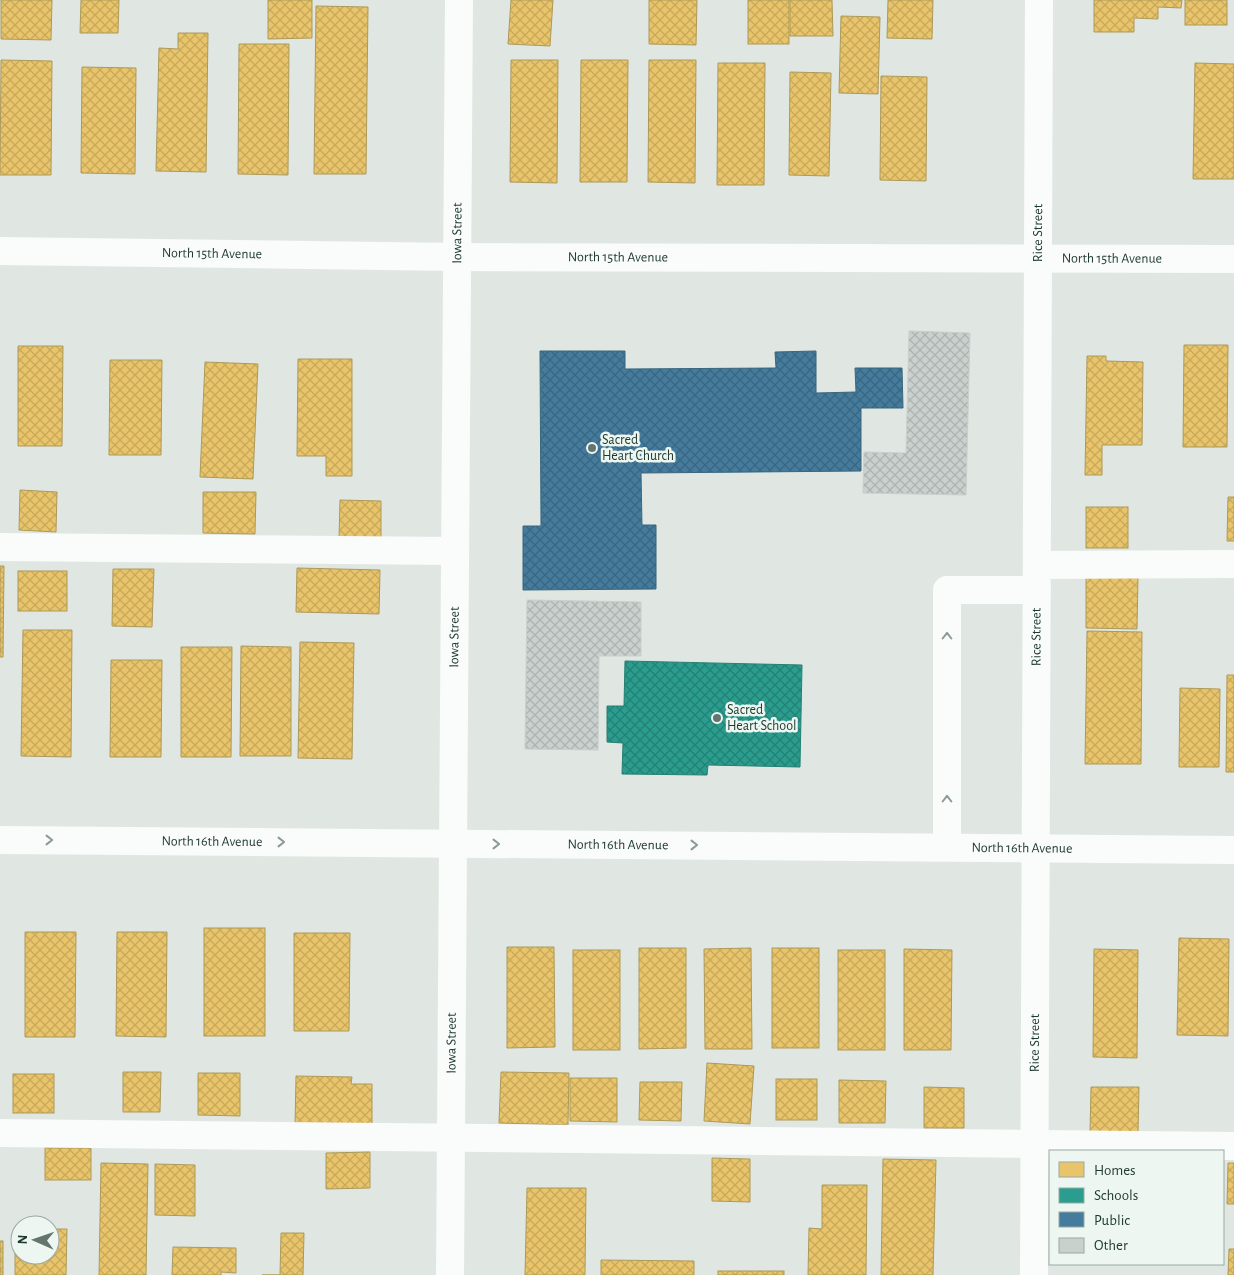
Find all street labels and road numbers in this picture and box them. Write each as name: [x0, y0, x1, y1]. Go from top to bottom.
street label: Iowa Street: [450, 202, 465, 264]
street label: Rice Street: [1031, 203, 1045, 262]
street label: North 15th Avenue: [162, 246, 262, 261]
street label: North 15th Avenue: [568, 250, 668, 265]
street label: North 15th Avenue: [1062, 252, 1162, 266]
street label: Iowa Street: [447, 606, 462, 668]
street label: Rice Street: [1029, 607, 1044, 666]
street label: North 16th Avenue: [161, 834, 263, 849]
street label: North 16th Avenue: [567, 838, 669, 852]
street label: North 16th Avenue: [971, 841, 1073, 856]
street label: Iowa Street: [444, 1012, 459, 1074]
street label: Rice Street: [1028, 1013, 1042, 1072]

